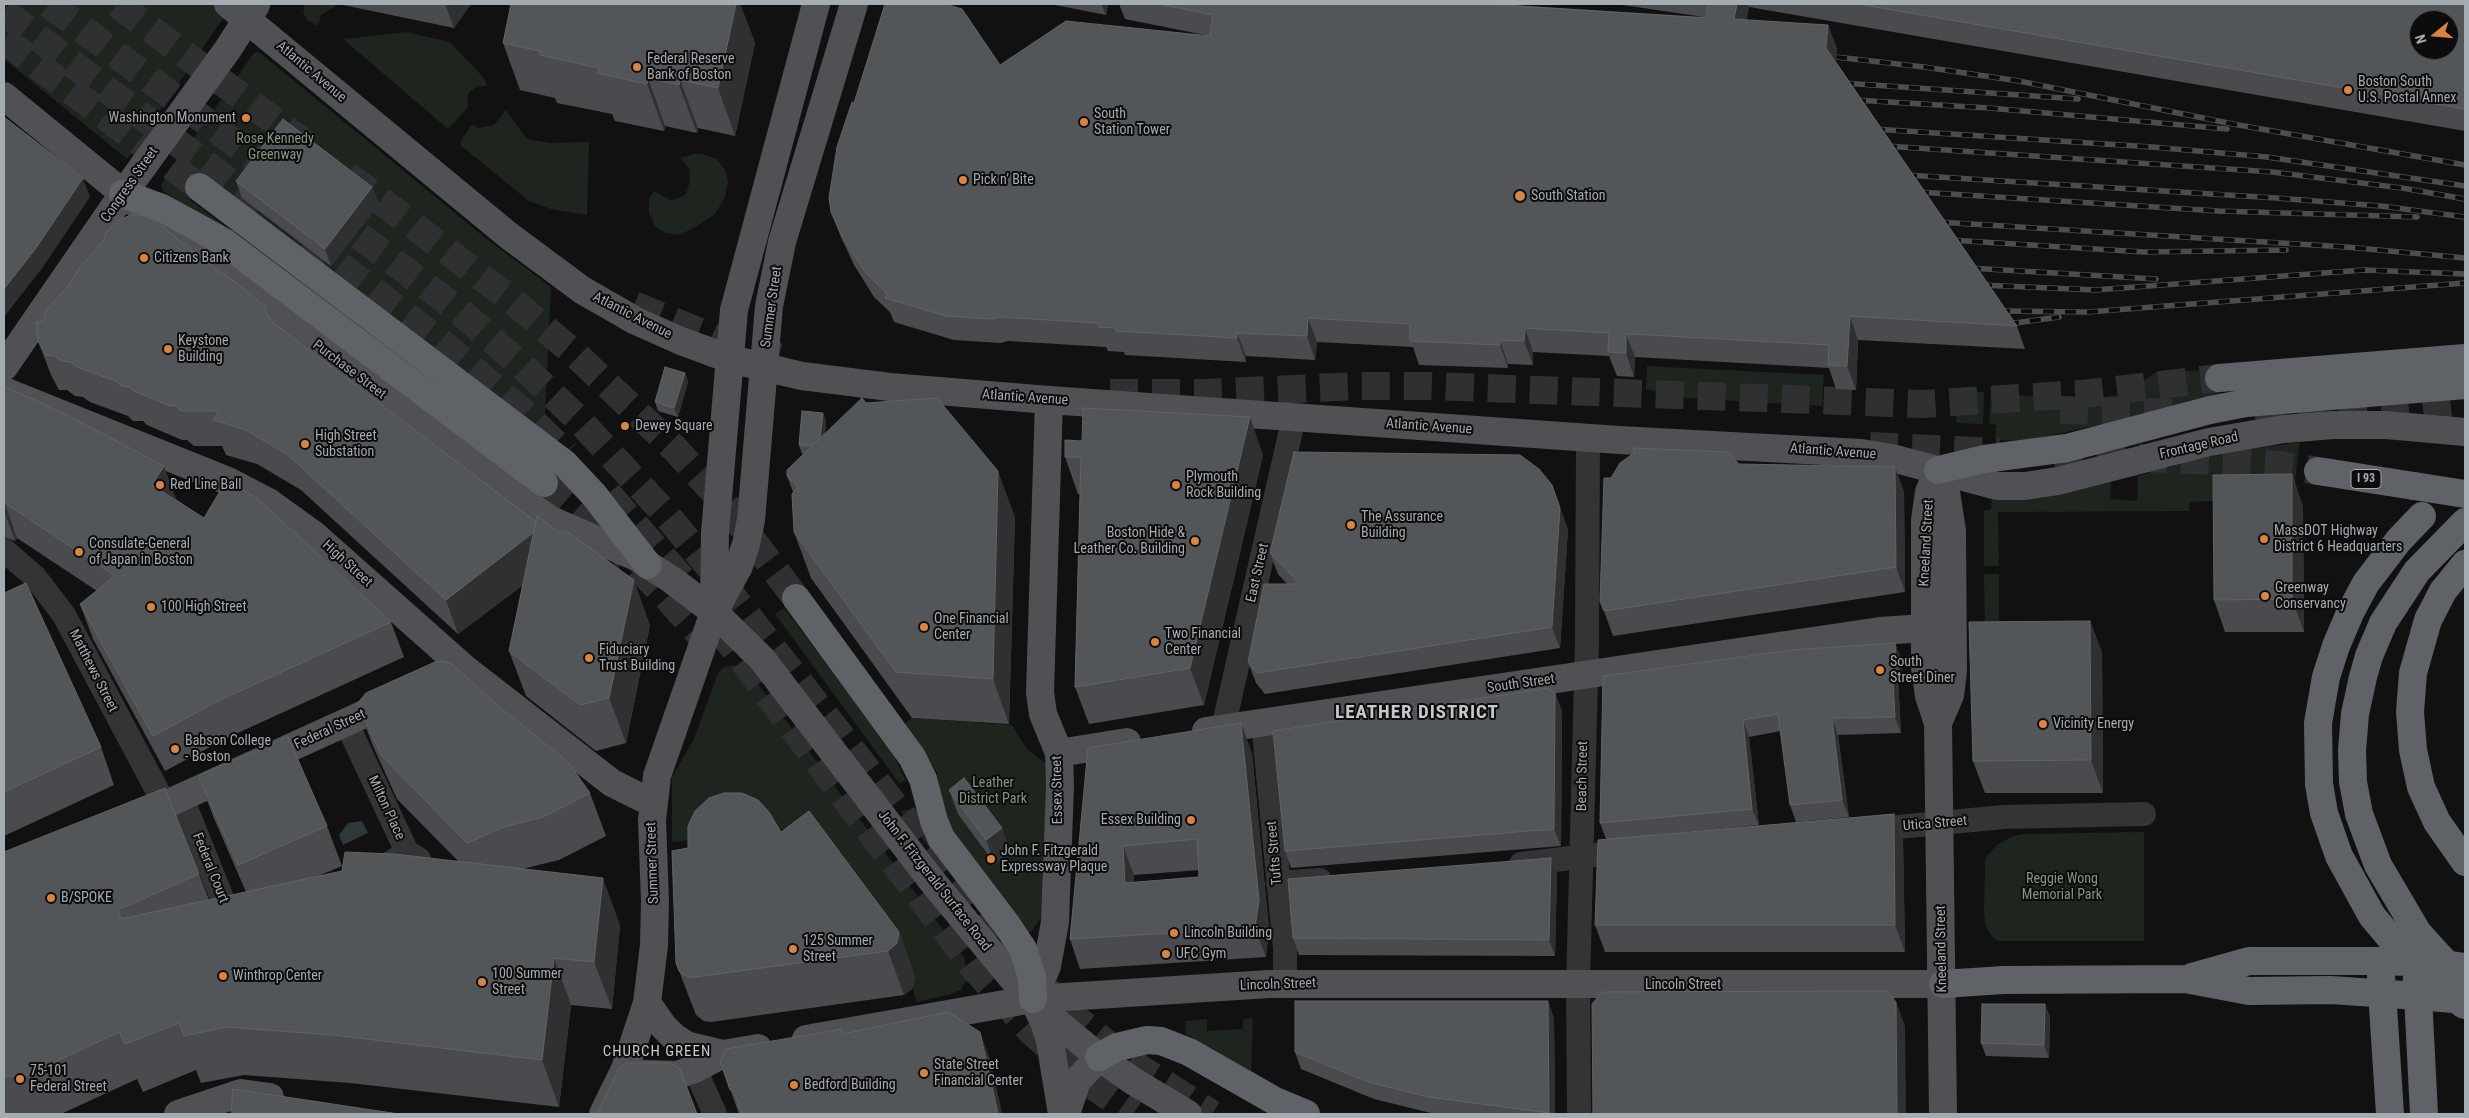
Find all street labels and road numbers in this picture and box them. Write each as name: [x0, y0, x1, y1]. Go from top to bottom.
street label: Atlantic Avenue: [273, 38, 349, 106]
street label: Congress Street: [98, 144, 162, 226]
street label: Summer Street: [758, 265, 786, 349]
street label: Atlantic Avenue: [590, 289, 674, 343]
street label: Purchase Street: [309, 337, 389, 403]
street label: Atlantic Avenue: [981, 387, 1069, 409]
street label: Atlantic Avenue: [1385, 416, 1473, 438]
street label: Frontage Road: [2158, 429, 2240, 463]
street label: Atlantic Avenue: [1789, 441, 1877, 463]
road number: I 93: [2351, 469, 2381, 488]
street label: Kneeland Street: [1916, 499, 1938, 587]
street label: High Street: [318, 537, 376, 591]
street label: East Street: [1243, 542, 1273, 604]
street label: Matthews Street: [65, 627, 121, 715]
street label: South Street: [1486, 671, 1556, 697]
street label: Federal Street: [292, 706, 368, 754]
street label: Beach Street: [1574, 741, 1592, 811]
street label: Essex Street: [1049, 756, 1067, 824]
street label: Milton Place: [364, 773, 408, 843]
street label: John F. Fitzgerald Surface Road: [874, 807, 994, 955]
street label: Utica Street: [1902, 813, 1968, 835]
street label: Tufts Street: [1264, 820, 1286, 886]
street label: Summer Street: [643, 822, 663, 904]
street label: Federal Court: [188, 830, 232, 906]
street label: Kneeland Street: [1933, 905, 1951, 993]
street label: Lincoln Street: [1240, 975, 1316, 995]
street label: Lincoln Street: [1645, 977, 1721, 993]

